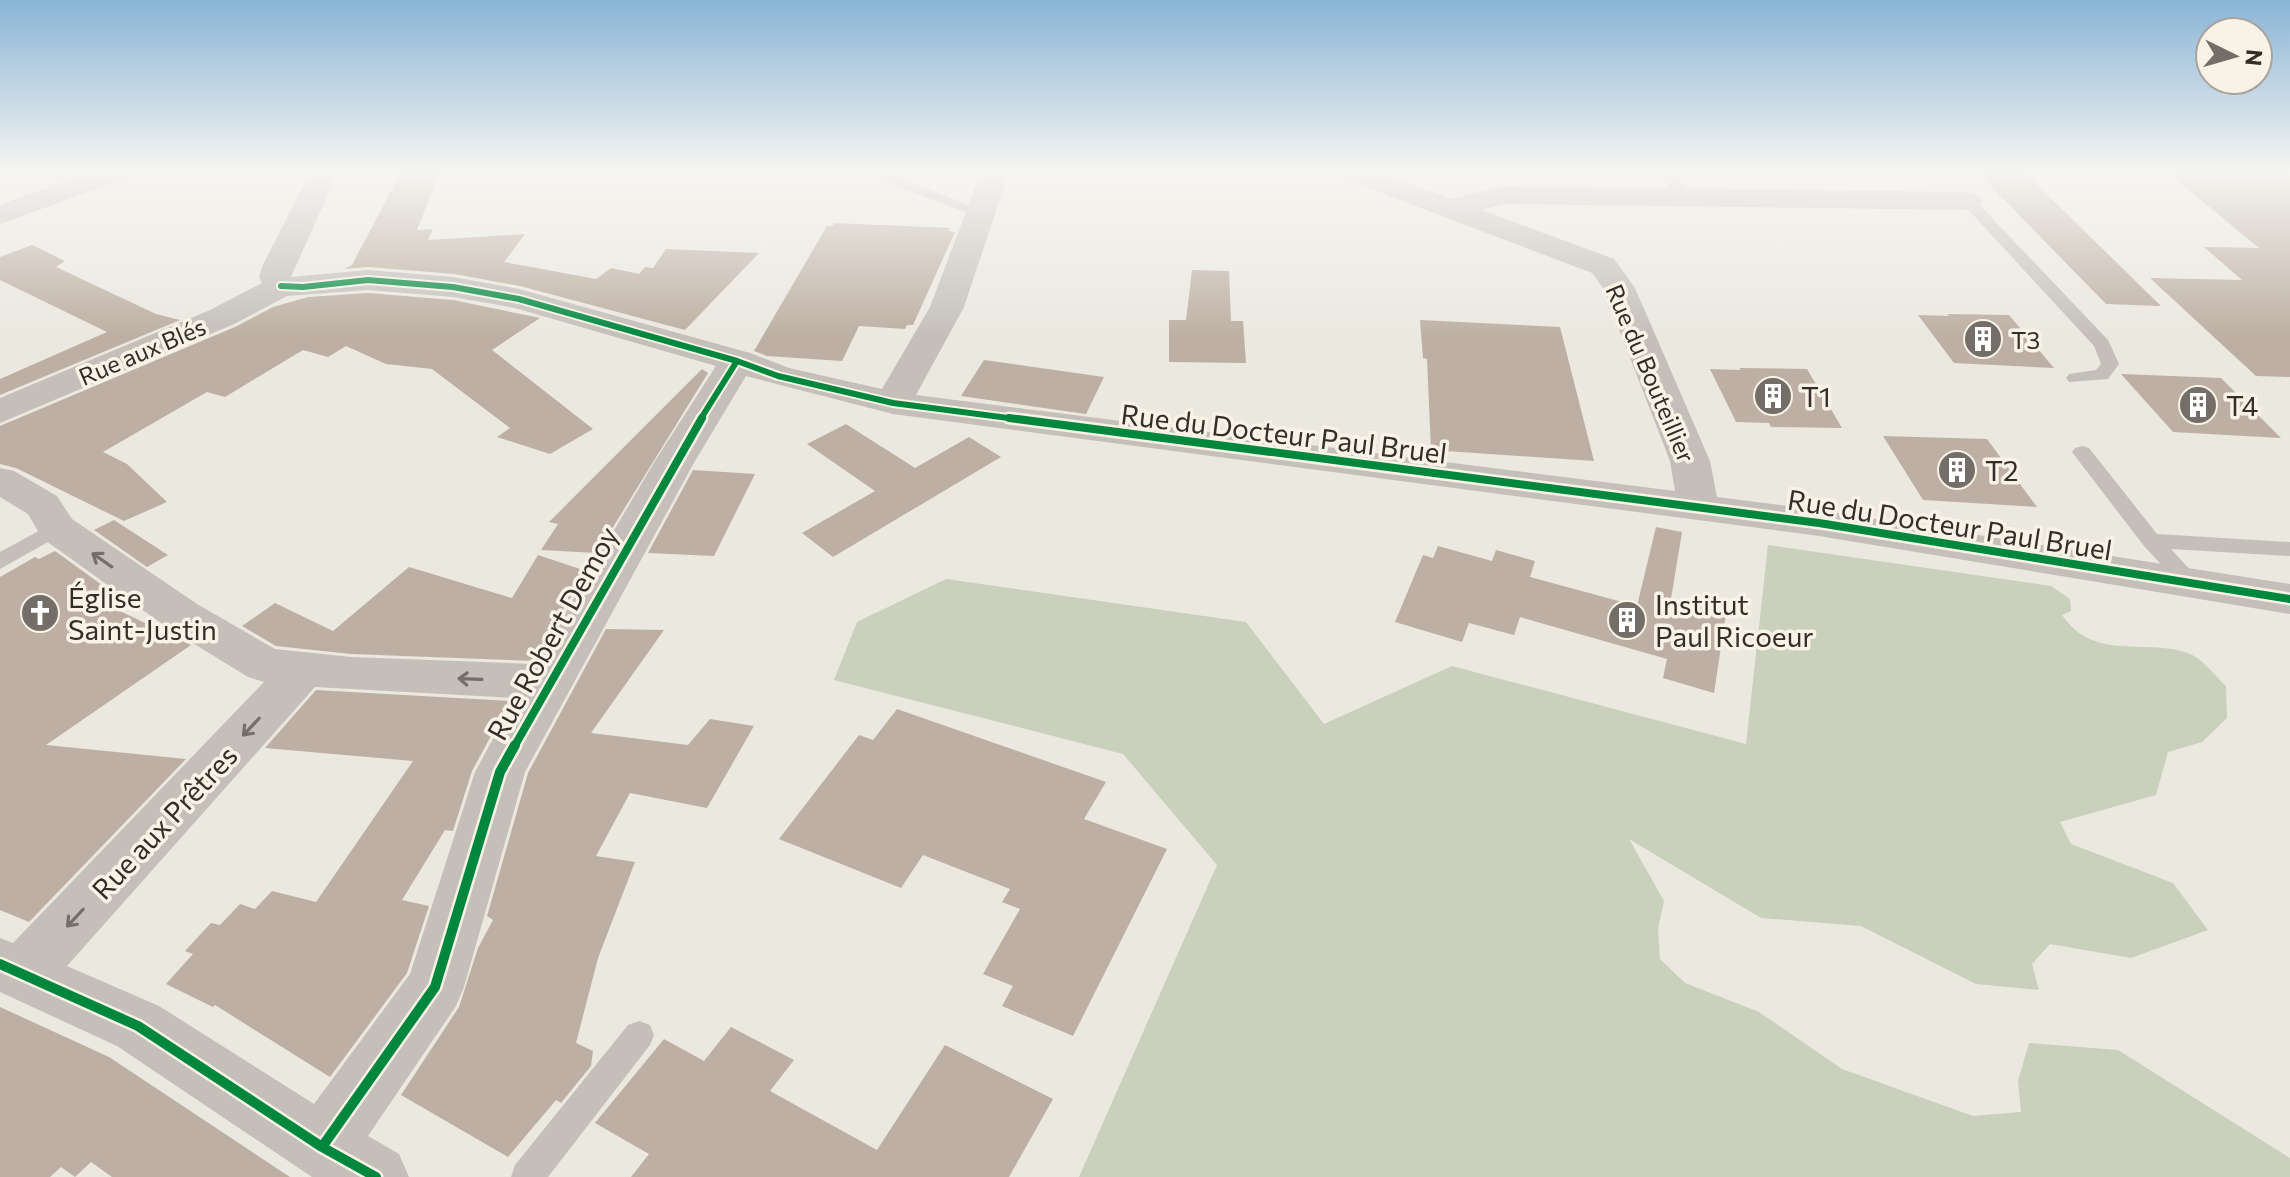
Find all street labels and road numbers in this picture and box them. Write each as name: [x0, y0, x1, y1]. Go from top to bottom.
street label: Rue du Bouteillier: [1600, 280, 1702, 467]
street label: Rue aux Blés: [74, 311, 210, 391]
street label: Rue du Docteur Paul Bruel: [1119, 396, 1449, 470]
street label: Rue du Docteur Paul Bruel: [1785, 482, 2115, 566]
street label: Rue Robert Demoy: [479, 520, 625, 746]
street label: Rue aux Prêtres: [84, 738, 244, 906]

